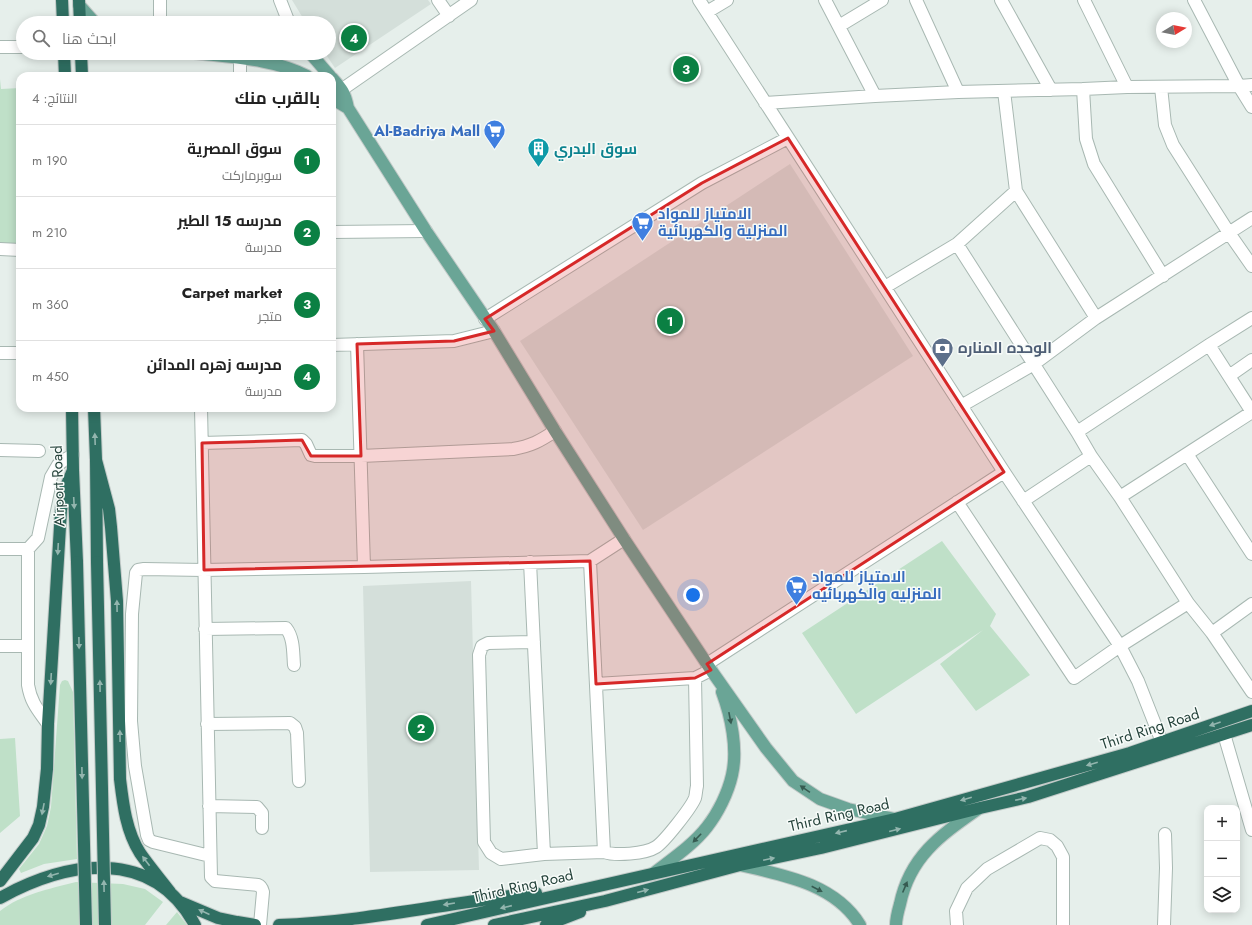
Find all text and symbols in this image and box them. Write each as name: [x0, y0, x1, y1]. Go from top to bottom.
north arrow: [1156, 12, 1192, 48]
search box: [16, 16, 336, 60]
pin: 4: [341, 23, 367, 53]
icon: search: [30, 27, 52, 49]
text: ابحث هنا: [62, 28, 117, 50]
pin: 3: [673, 54, 699, 84]
text: بالقرب منك: [235, 86, 320, 110]
text: النتائج: 4: [32, 89, 78, 108]
supermarket icon: Al-Badriya Mall: [482, 118, 508, 151]
place label: Al-Badriya Mall: [373, 120, 480, 142]
building icon: سوق البدري: [525, 136, 551, 169]
text: سوق المصرية: [187, 138, 282, 160]
place label: سوق البدري: [554, 138, 637, 161]
text: 190 m: [32, 151, 67, 170]
text: 1: [304, 151, 310, 170]
text: سوبرماركت: [222, 166, 282, 185]
place label: الامتياز للمواد المنزلية والكهربائية: [658, 203, 788, 242]
text: مدرسه 15 الطير: [177, 210, 282, 232]
supermarket icon: الامتياز للمواد المنزلية والكهربائية: [629, 210, 655, 243]
text: 210 m: [32, 223, 67, 242]
text: 2: [303, 223, 311, 242]
text: مدرسة: [245, 238, 282, 257]
text: Carpet market: [182, 282, 282, 304]
text: 360 m: [32, 295, 68, 314]
text: 3: [303, 295, 311, 314]
pin: 1: [657, 306, 683, 336]
text: متجر: [258, 307, 282, 326]
bank icon: الوحده المناره: [929, 335, 955, 368]
place label: الوحده المناره: [958, 337, 1052, 359]
text: مدرسه زهره المدائن: [147, 354, 282, 376]
text: 450 m: [32, 367, 69, 386]
text: 4: [302, 367, 312, 386]
text: مدرسة: [245, 382, 282, 401]
one-way arrow: [92, 433, 99, 445]
street label: Airport Road: [46, 445, 70, 527]
one-way arrow: [71, 497, 77, 510]
one-way arrow: [55, 543, 61, 556]
place label: الامتياز للمواد المنزليه والكهربائيه: [812, 566, 942, 605]
supermarket icon: الامتياز للمواد المنزليه والكهربائيه: [783, 573, 809, 606]
your location: [683, 585, 703, 605]
one-way arrow: [114, 599, 120, 612]
one-way arrow: [76, 637, 82, 650]
one-way arrow: [48, 673, 54, 686]
one-way arrow: [96, 680, 103, 692]
street label: Third Ring Road: [1098, 703, 1202, 755]
one-way arrow: [727, 712, 733, 724]
pin: 2: [408, 713, 434, 743]
one-way arrow: [1209, 721, 1221, 727]
one-way arrow: [116, 730, 123, 742]
one-way arrow: [1085, 761, 1097, 767]
one-way arrow: [79, 767, 85, 780]
one-way arrow: [800, 786, 811, 793]
street label: Third Ring Road: [787, 793, 891, 837]
one-way arrow: [1015, 795, 1028, 801]
one-way arrow: [960, 796, 972, 802]
one-way arrow: [39, 802, 45, 815]
map controls: [1204, 805, 1240, 913]
button: +: [1204, 805, 1240, 841]
one-way arrow: [889, 826, 901, 832]
one-way arrow: [834, 829, 847, 835]
one-way arrow: [692, 833, 702, 843]
button: −: [1204, 841, 1240, 877]
one-way arrow: [143, 856, 151, 866]
one-way arrow: [762, 856, 775, 862]
street label: Third Ring Road: [471, 864, 575, 908]
one-way arrow: [47, 872, 59, 878]
button: layers: [1204, 877, 1240, 913]
one-way arrow: [101, 879, 107, 892]
one-way arrow: [902, 881, 908, 893]
one-way arrow: [812, 886, 823, 892]
one-way arrow: [637, 888, 649, 894]
one-way arrow: [443, 901, 455, 907]
one-way arrow: [500, 904, 512, 910]
one-way arrow: [198, 909, 210, 915]

